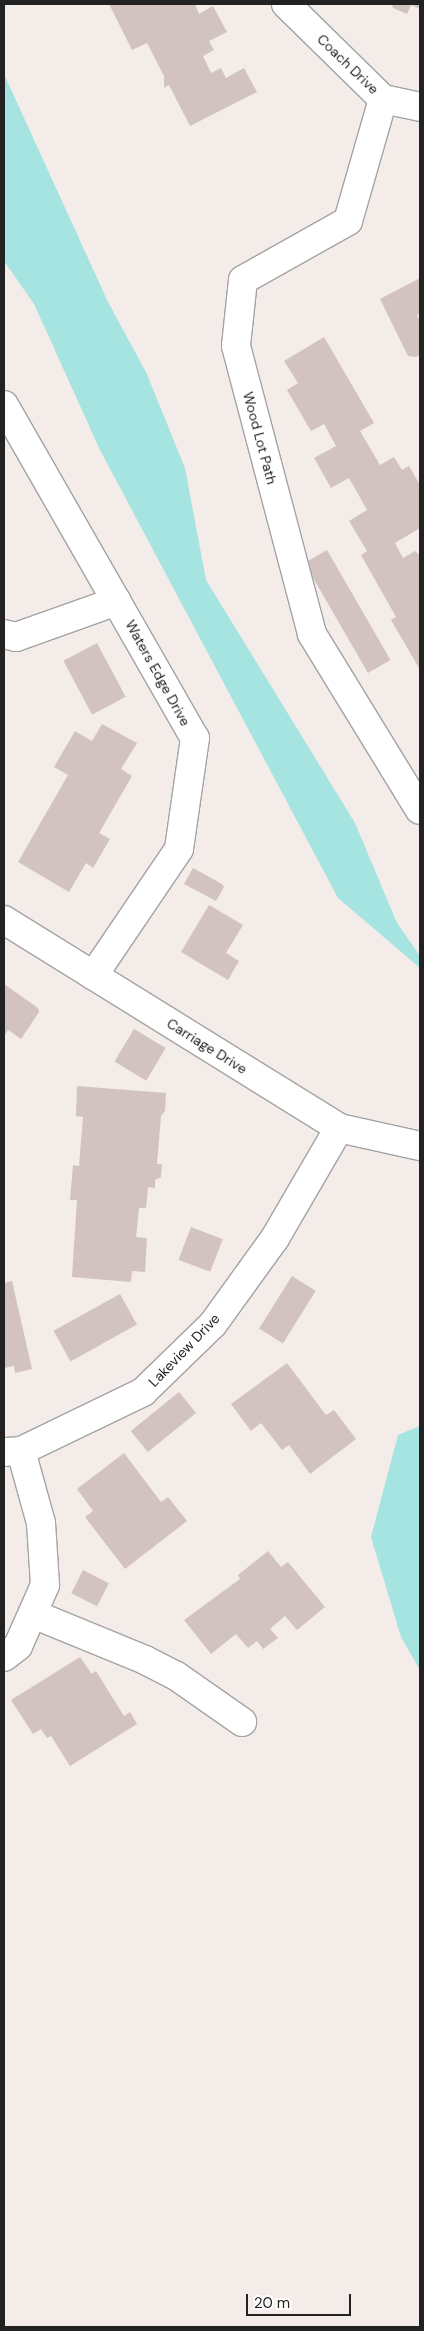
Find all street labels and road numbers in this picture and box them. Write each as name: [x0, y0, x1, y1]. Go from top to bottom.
street label: Coach Drive: [314, 31, 382, 97]
street label: Wood Lot Path: [240, 390, 280, 486]
street label: Waters Edge Drive: [122, 617, 194, 729]
street label: Carriage Drive: [164, 1015, 250, 1077]
street label: Lakeview Drive: [145, 1310, 223, 1390]

